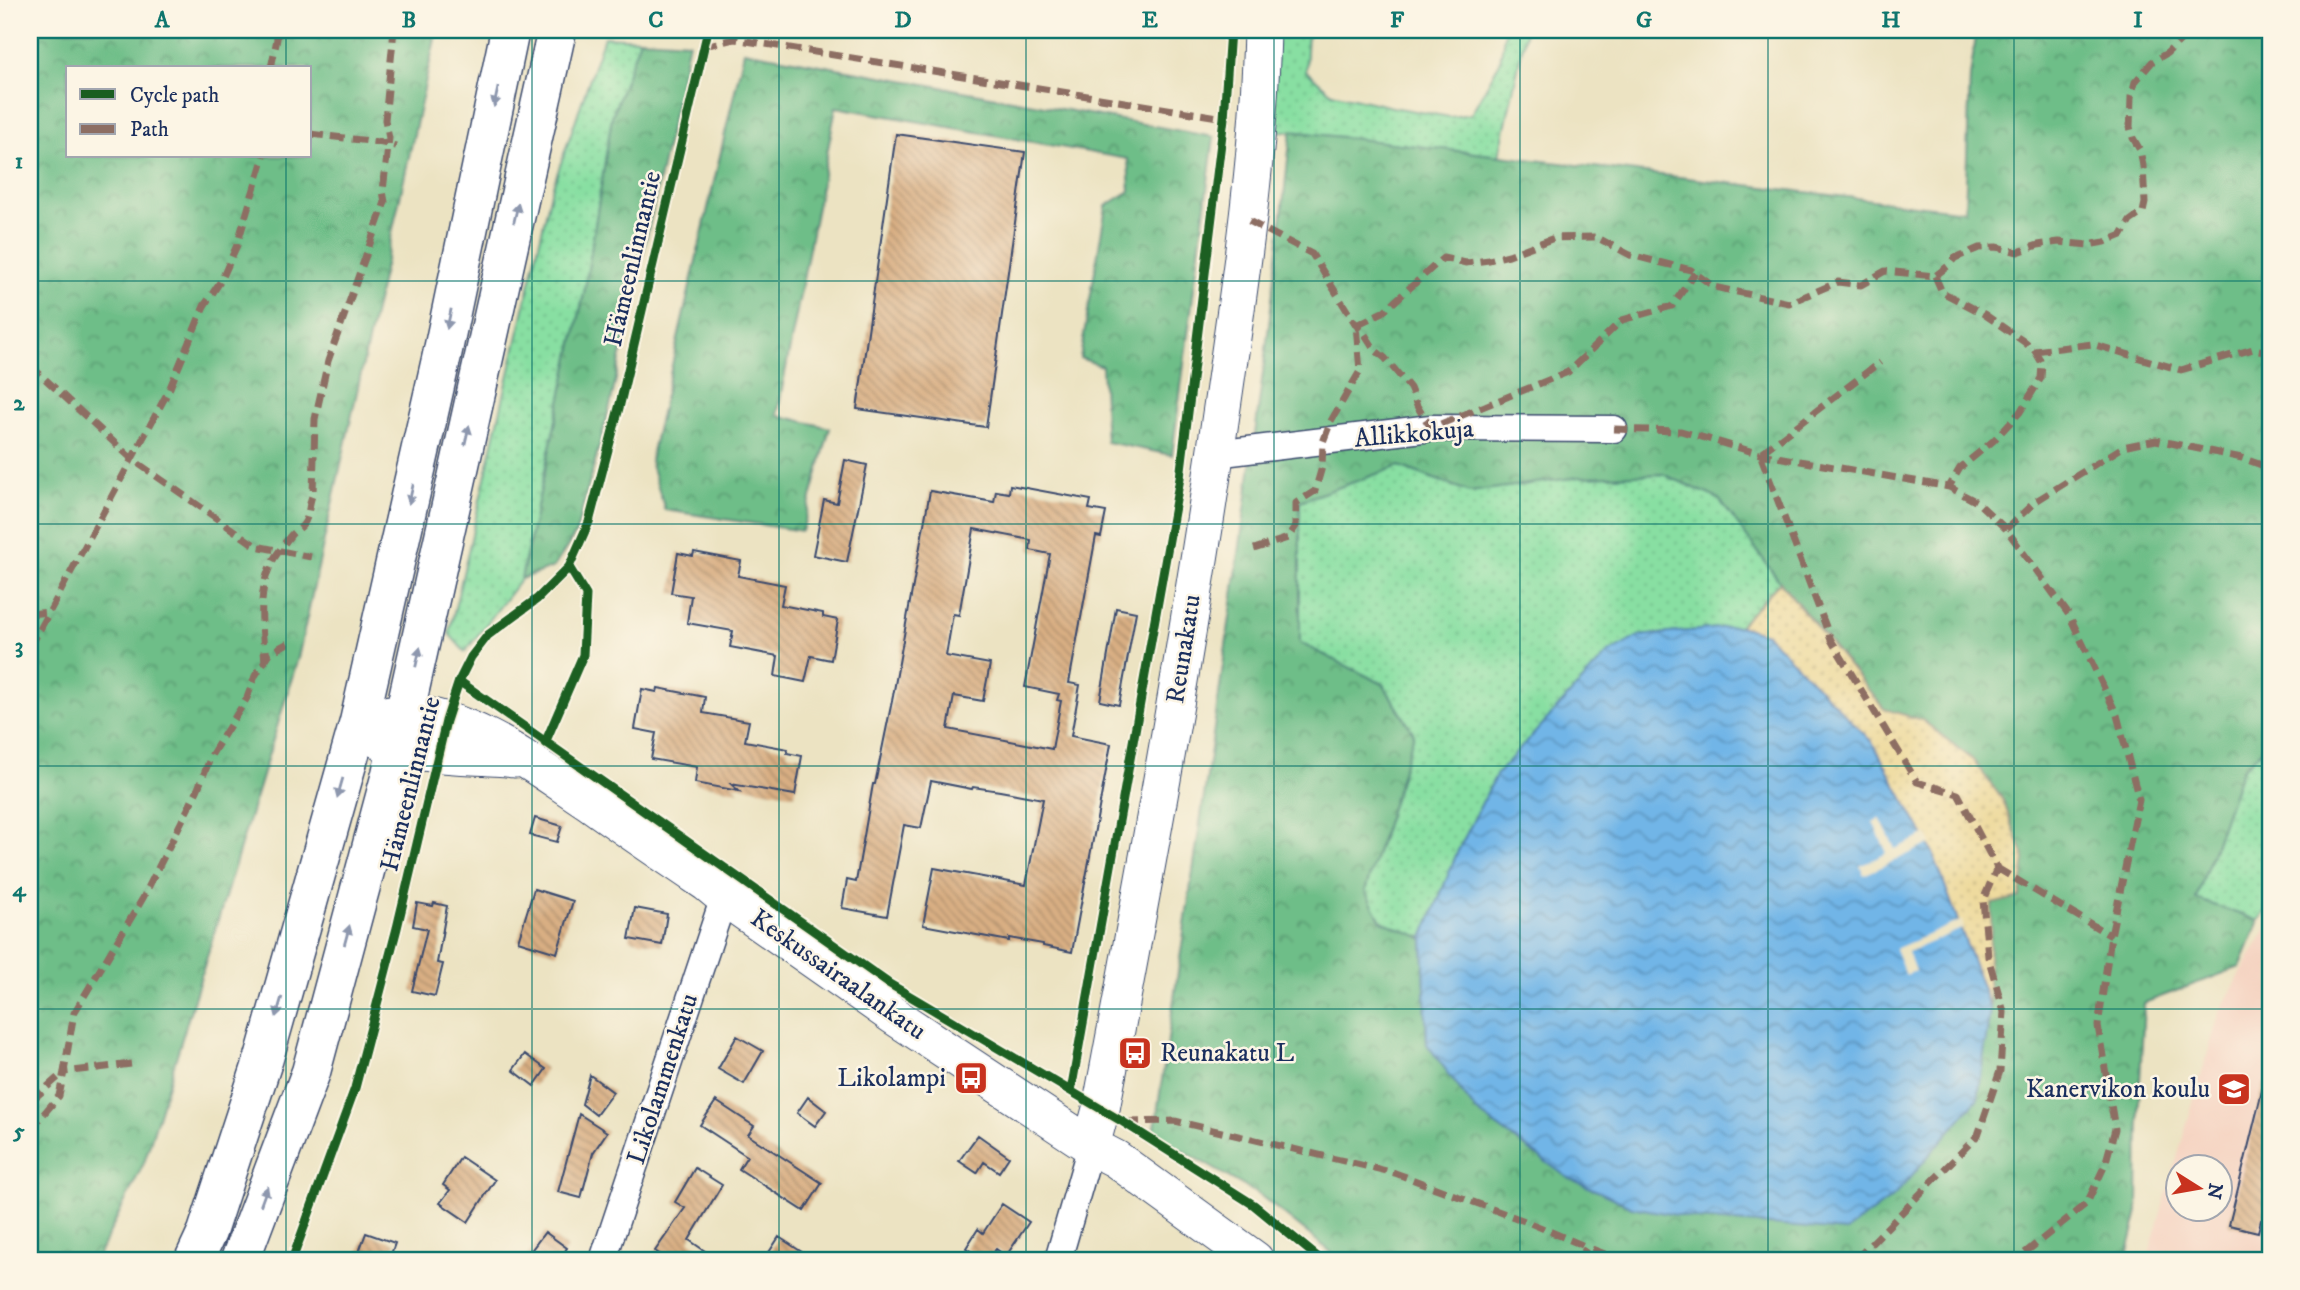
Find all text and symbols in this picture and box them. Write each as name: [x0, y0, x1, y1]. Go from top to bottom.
text: A: [154, 6, 171, 35]
text: B: [402, 6, 416, 35]
text: C: [648, 6, 664, 35]
text: D: [894, 6, 912, 35]
text: E: [1142, 6, 1158, 35]
text: F: [1390, 6, 1405, 35]
text: G: [1636, 6, 1652, 35]
text: H: [1881, 6, 1901, 35]
text: I: [2133, 6, 2143, 35]
legend: [66, 66, 312, 158]
text: Cycle path: [130, 83, 219, 109]
one-way arrow: [491, 86, 502, 108]
text: Path: [130, 117, 169, 143]
text: 1: [15, 147, 23, 176]
street label: Hämeenlinnantie: [597, 168, 669, 350]
one-way arrow: [511, 202, 522, 224]
one-way arrow: [444, 308, 455, 330]
text: 2: [13, 389, 25, 418]
street label: Allikkokuja: [1353, 412, 1475, 456]
one-way arrow: [462, 424, 473, 446]
one-way arrow: [405, 483, 416, 505]
street label: Reunakatu: [1159, 592, 1209, 706]
text: 3: [15, 632, 23, 661]
one-way arrow: [412, 646, 423, 668]
street label: Hämeenlinnantie: [373, 693, 449, 875]
one-way arrow: [335, 777, 345, 798]
text: 4: [12, 875, 27, 904]
street label: Keskussairaalankatu: [744, 902, 932, 1048]
one-way arrow: [343, 924, 353, 945]
street label: Likolammenkatu: [620, 989, 706, 1169]
one-way arrow: [273, 996, 283, 1017]
bus stop icon: Reunakatu L: [1116, 1034, 1154, 1072]
place label: Reunakatu L: [1160, 1037, 1295, 1070]
bus stop icon: Likolampi: [952, 1059, 990, 1097]
place label: Likolampi: [837, 1062, 946, 1095]
school or university icon: Kanervikon koulu: [2215, 1070, 2253, 1108]
place label: Kanervikon koulu: [2026, 1073, 2210, 1106]
text: 5: [12, 1117, 25, 1146]
north arrow: [2164, 1154, 2234, 1224]
text: N: [2201, 1181, 2227, 1201]
one-way arrow: [259, 1186, 270, 1207]

